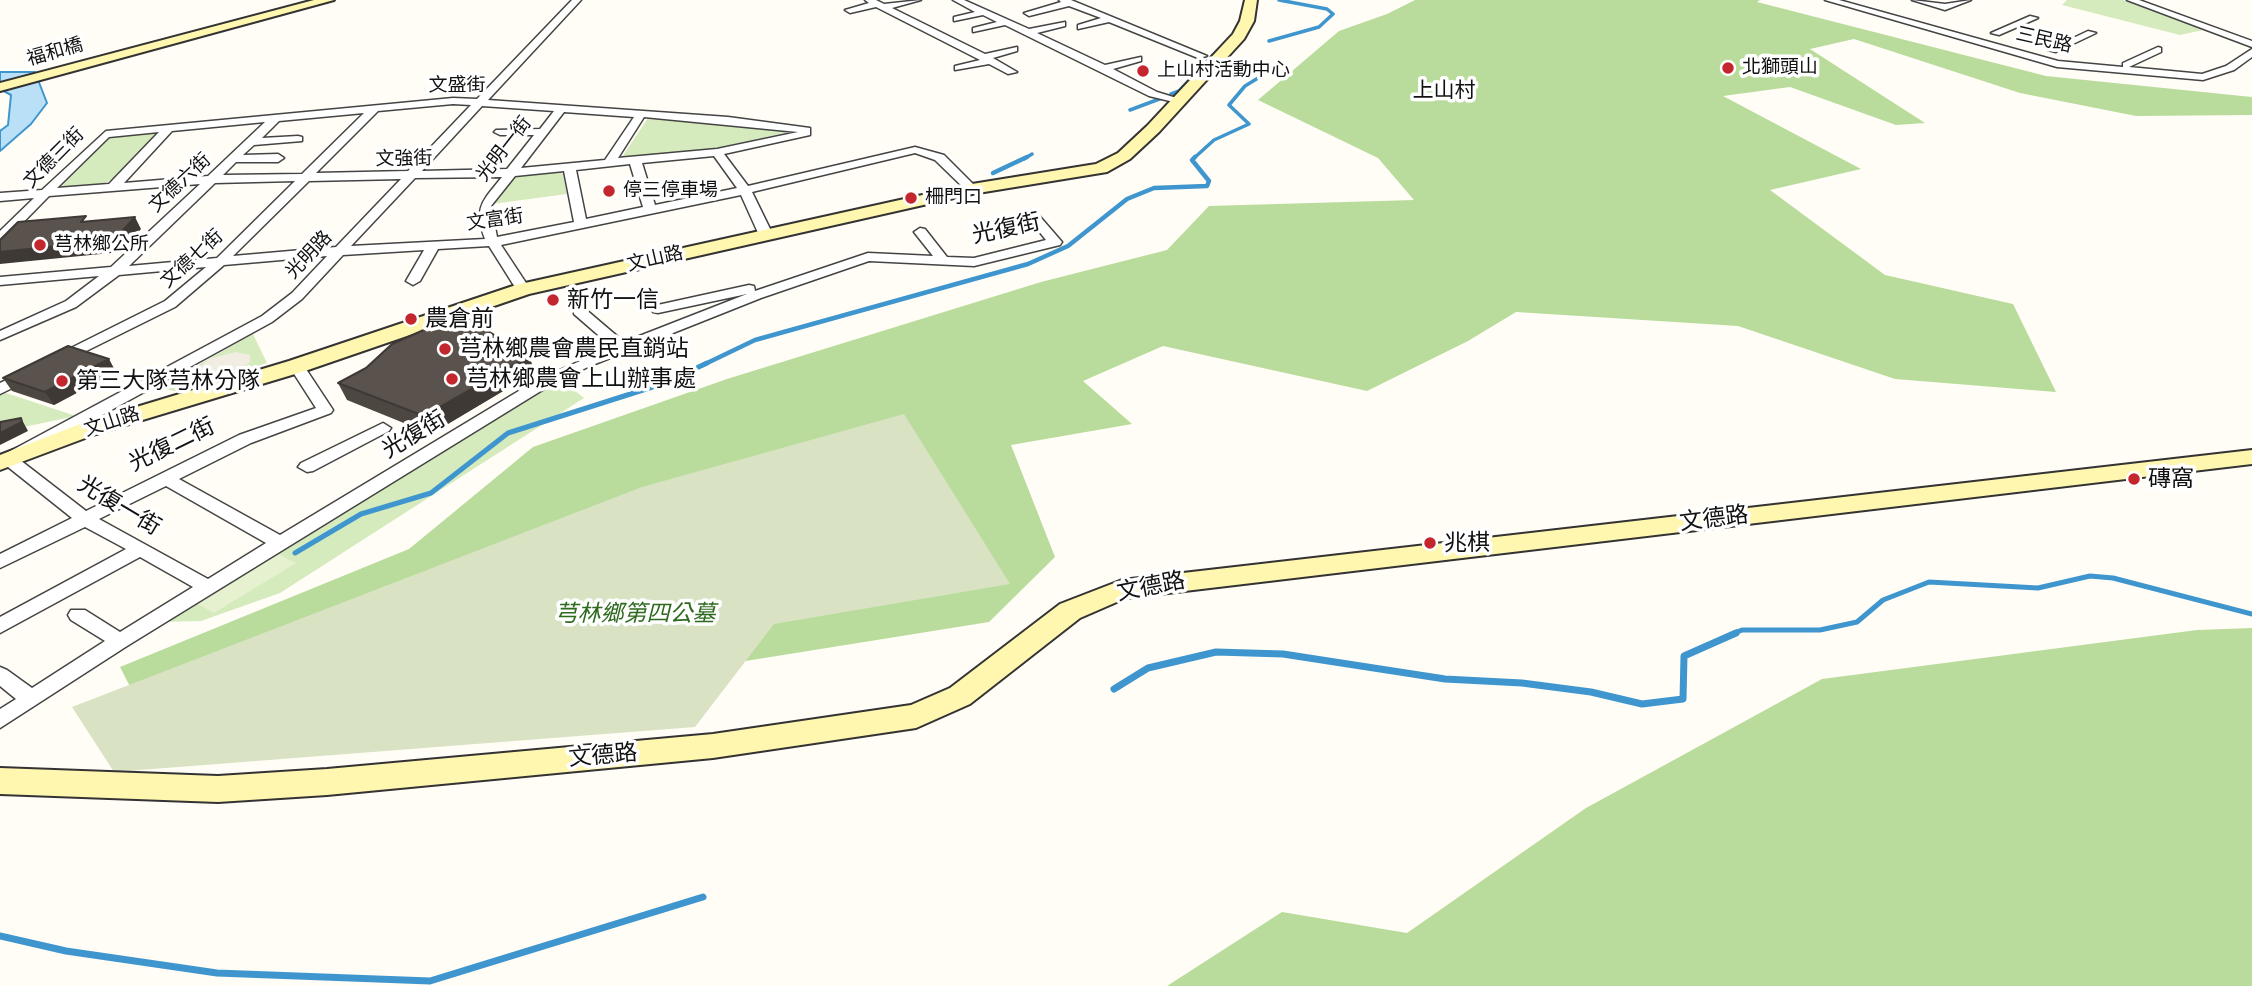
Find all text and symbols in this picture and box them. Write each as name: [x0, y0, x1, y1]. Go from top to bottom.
street label: 三民路: [2014, 22, 2074, 58]
street label: 福和橋: [24, 33, 86, 71]
place label: 北獅頭山: [1742, 57, 1818, 79]
place label: 上山村活動中心: [1157, 60, 1290, 82]
marker: 北獅頭山: [1720, 60, 1736, 76]
marker: 上山村活動中心: [1135, 63, 1151, 79]
street label: 文盛街: [429, 75, 485, 97]
district label: 上山村: [1413, 78, 1475, 104]
street label: 光明一街: [472, 112, 536, 186]
street label: 文德三街: [19, 123, 89, 193]
street label: 文強街: [375, 147, 433, 171]
street label: 文德六街: [144, 149, 216, 217]
place label: 停三停車場: [623, 180, 718, 202]
marker: 停三停車場: [601, 183, 617, 199]
place label: 柵門口: [925, 187, 982, 209]
marker: 柵門口: [903, 190, 919, 206]
street label: 文富街: [465, 205, 525, 235]
street label: 光復街: [969, 208, 1043, 250]
street label: 文德七街: [156, 225, 228, 293]
street label: 光明路: [281, 226, 337, 284]
place label: 芎林鄉公所: [54, 234, 149, 256]
marker: 芎林鄉公所: [32, 237, 48, 253]
street label: 文山路: [625, 241, 685, 277]
place label: 新竹一信: [567, 286, 659, 314]
marker: 新竹一信: [545, 292, 561, 308]
place label: 農倉前: [425, 305, 494, 333]
marker: 農倉前: [403, 311, 419, 327]
place label: 芎林鄉農會農民直銷站: [459, 335, 689, 363]
marker: 芎林鄉農會農民直銷站: [437, 341, 453, 357]
place label: 芎林鄉農會上山辦事處: [466, 365, 696, 393]
place label: 第三大隊芎林分隊: [76, 367, 260, 395]
marker: 芎林鄉農會上山辦事處: [444, 371, 460, 387]
marker: 第三大隊芎林分隊: [54, 373, 70, 389]
street label: 文山路: [81, 402, 143, 442]
street label: 光復街: [377, 405, 451, 465]
street label: 光復二街: [125, 412, 219, 478]
place label: 磚窩: [2148, 465, 2194, 493]
street label: 光復一街: [72, 470, 166, 542]
marker: 磚窩: [2126, 471, 2142, 487]
street label: 文德路: [1678, 501, 1750, 537]
place label: 兆棋: [1444, 529, 1490, 557]
marker: 兆棋: [1422, 535, 1438, 551]
street label: 文德路: [1115, 567, 1187, 607]
park label: 芎林鄉第四公墓: [555, 600, 715, 628]
street label: 文德路: [567, 739, 639, 773]

